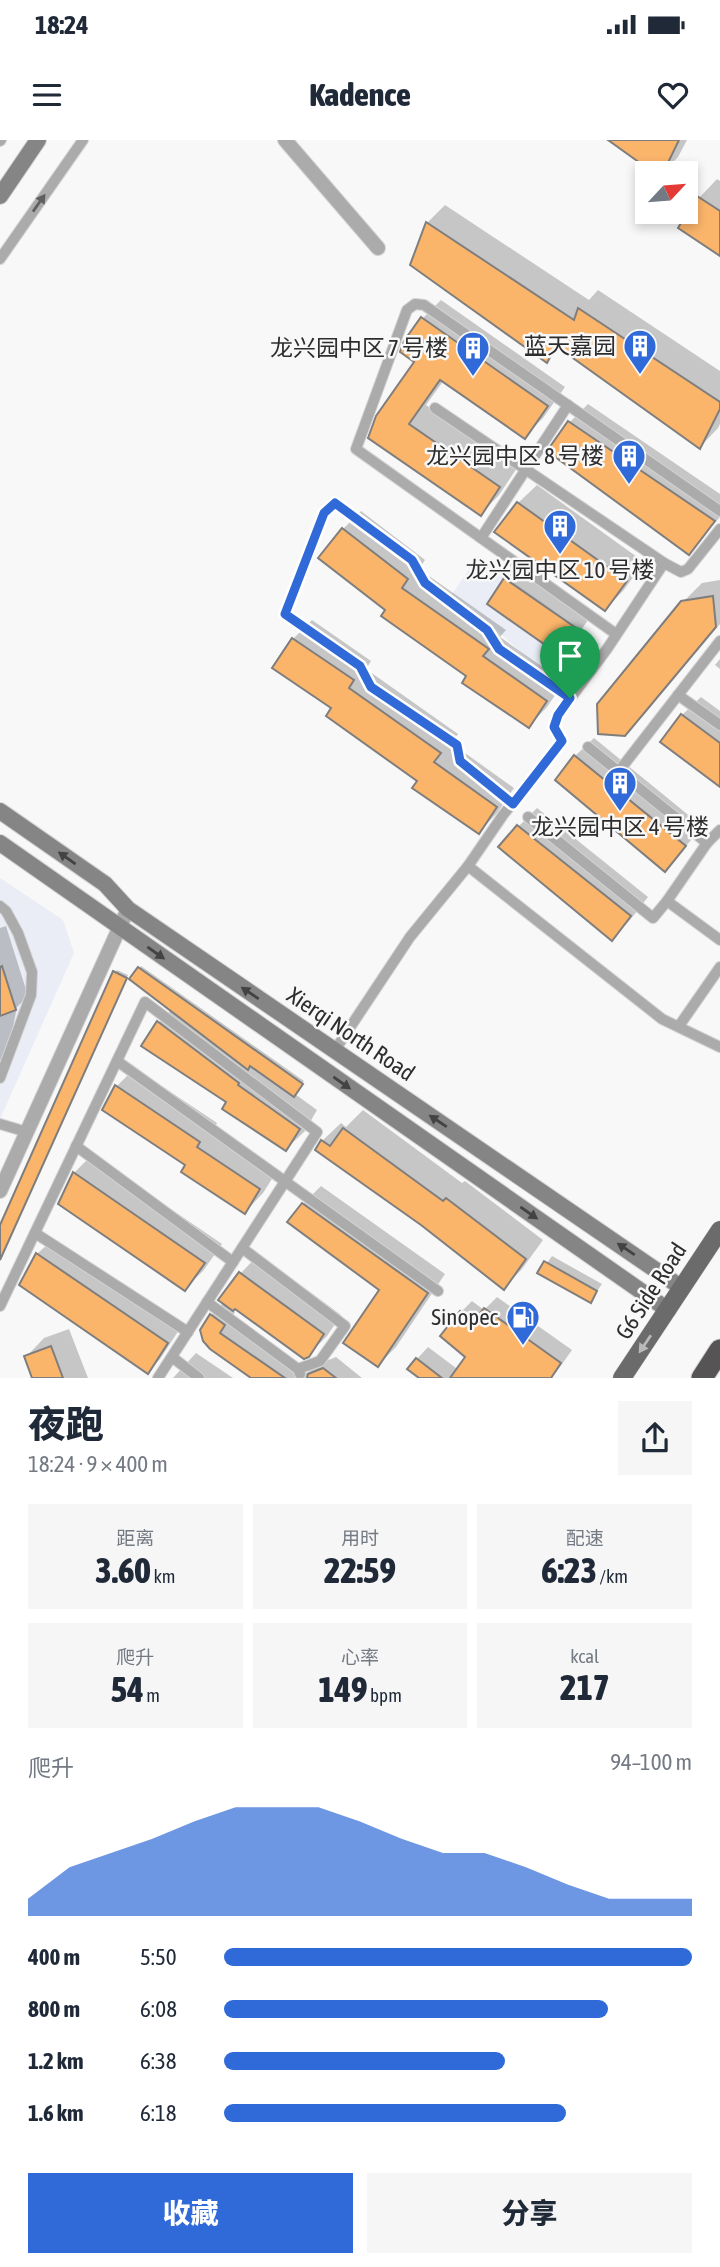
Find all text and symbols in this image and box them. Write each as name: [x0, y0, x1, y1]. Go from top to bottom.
text: 18:24: [35, 10, 89, 40]
icon: menu: [28, 76, 66, 114]
text: Kadence: [309, 76, 411, 113]
icon: heart: [654, 76, 692, 114]
north arrow: [635, 161, 698, 224]
map controls: [635, 161, 698, 224]
one-way arrow: [32, 194, 46, 212]
building icon: 蓝天嘉园: [621, 327, 659, 376]
building icon: 龙兴园中区 7 号楼: [454, 329, 492, 378]
place label: 蓝天嘉园: [524, 333, 616, 359]
place label: 龙兴园中区 7 号楼: [270, 335, 448, 361]
building icon: 龙兴园中区 8 号楼: [610, 437, 648, 486]
place label: 龙兴园中区 8 号楼: [426, 443, 604, 469]
building icon: 龙兴园中区 10 号楼: [541, 507, 579, 556]
place label: 龙兴园中区 10 号楼: [466, 557, 654, 583]
pin: [540, 626, 600, 698]
icon: arrive: [551, 637, 589, 675]
building icon: 龙兴园中区 4 号楼: [601, 764, 639, 813]
place label: 龙兴园中区 4 号楼: [531, 814, 709, 840]
one-way arrow: [58, 851, 76, 865]
one-way arrow: [147, 946, 165, 960]
street label: Xierqi North Road: [282, 982, 420, 1086]
one-way arrow: [240, 986, 260, 999]
one-way arrow: [333, 1076, 351, 1090]
one-way arrow: [429, 1114, 447, 1128]
one-way arrow: [520, 1206, 538, 1220]
street label: G6 Side Road: [610, 1238, 692, 1344]
one-way arrow: [616, 1243, 635, 1256]
fuel station icon: Sinopec: [504, 1298, 542, 1347]
place label: Sinopec: [431, 1304, 498, 1330]
one-way arrow: [638, 1335, 652, 1353]
button: share: [618, 1401, 692, 1475]
text: 夜跑: [28, 1403, 104, 1446]
text: 18:24 · 9 × 400 m: [28, 1451, 168, 1477]
text: 距离: [116, 1527, 154, 1549]
text: 用时: [341, 1527, 379, 1549]
text: 配速: [566, 1527, 604, 1549]
text: 3.60: [95, 1550, 151, 1590]
text: 22:59: [324, 1550, 396, 1590]
text: 6:23: [541, 1550, 597, 1590]
text: km: [151, 1565, 175, 1587]
text: /km: [597, 1565, 628, 1587]
text: kcal: [570, 1645, 599, 1667]
text: 爬升: [116, 1646, 154, 1668]
text: 心率: [341, 1646, 379, 1668]
text: 217: [560, 1667, 609, 1707]
text: 54: [111, 1669, 144, 1709]
text: 149: [318, 1669, 368, 1709]
text: m: [144, 1684, 160, 1706]
text: bpm: [368, 1684, 402, 1706]
text: 94–100 m: [610, 1749, 692, 1775]
text: 爬升: [28, 1755, 74, 1781]
text: 400 m: [28, 1944, 80, 1970]
text: 5:50: [140, 1944, 177, 1970]
text: 800 m: [28, 1996, 80, 2022]
text: 6:08: [140, 1996, 177, 2022]
text: 1.2 km: [28, 2048, 84, 2074]
text: 6:38: [140, 2048, 177, 2074]
text: 1.6 km: [28, 2100, 84, 2126]
text: 6:18: [140, 2100, 177, 2126]
button: 收藏: [28, 2173, 353, 2253]
button: 分享: [367, 2173, 692, 2253]

